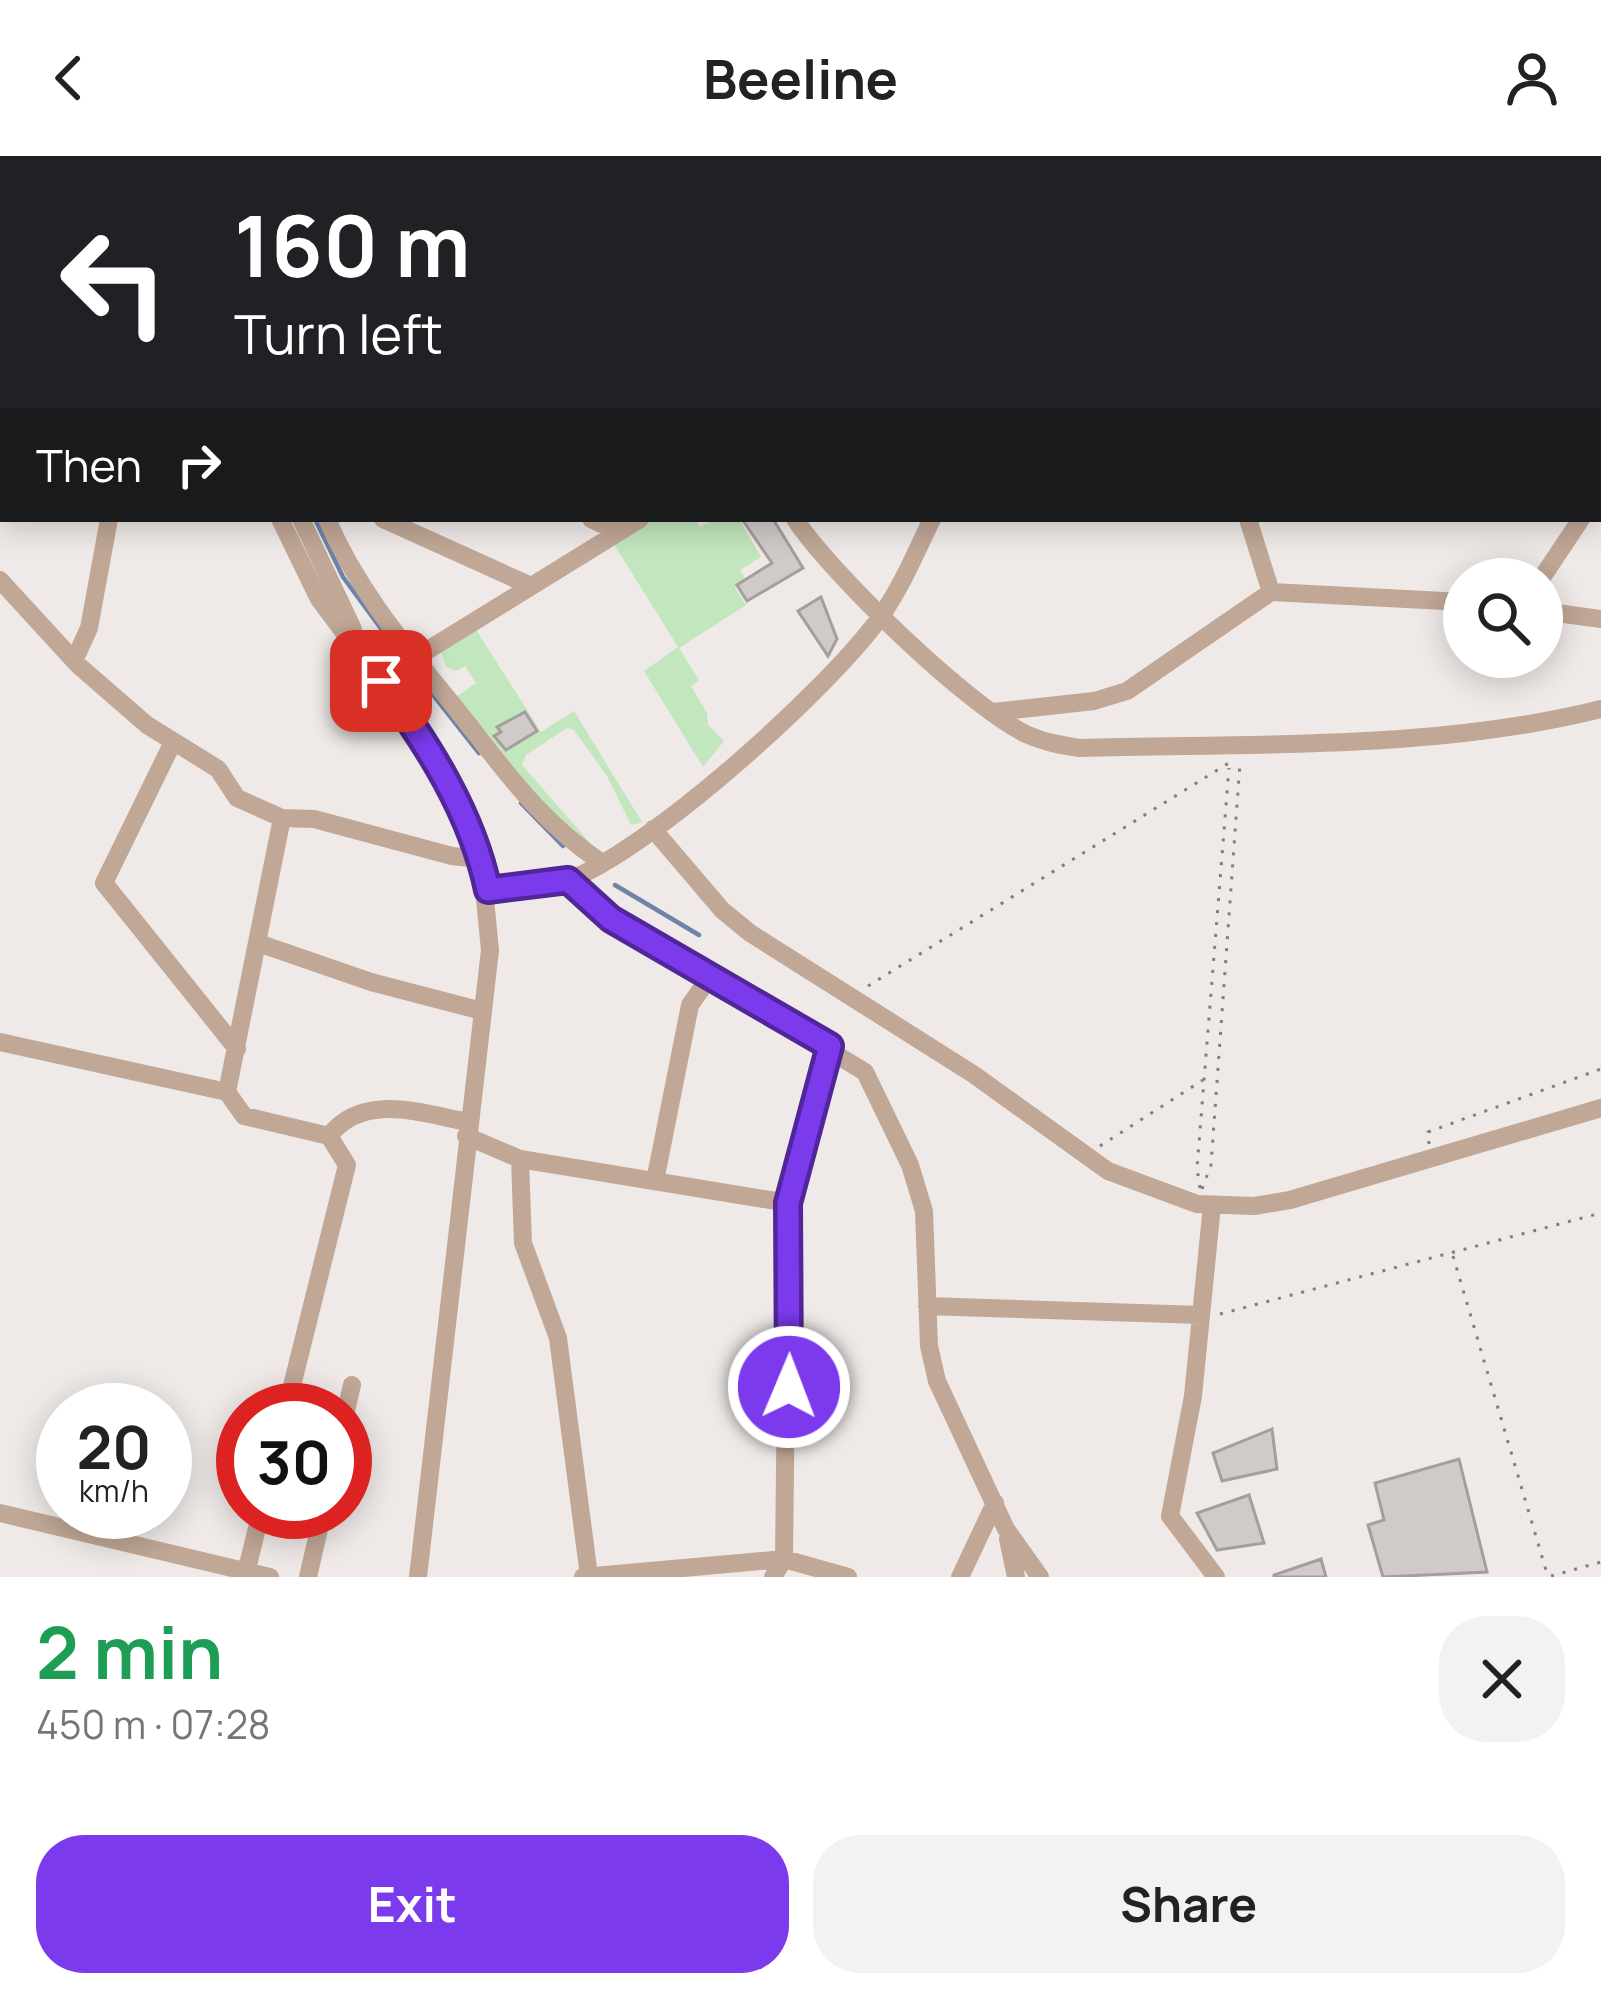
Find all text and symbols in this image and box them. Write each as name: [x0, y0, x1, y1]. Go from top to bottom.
text: Beeline: [703, 41, 898, 115]
icon: back: [36, 45, 102, 111]
icon: person: [1499, 45, 1565, 111]
text: 160 m: [234, 187, 471, 302]
icon: left: [36, 204, 192, 360]
text: Turn left: [234, 296, 443, 370]
icon: right: [166, 432, 232, 498]
text: Then: [36, 434, 142, 496]
map controls: [1443, 558, 1563, 678]
button: search: [1443, 558, 1563, 678]
pin: [330, 630, 432, 732]
icon: arrive: [348, 648, 414, 714]
position arrow: [726, 1324, 852, 1450]
speed limit sign: 30: [216, 1383, 372, 1539]
text: 20: [76, 1405, 152, 1487]
text: km/h: [79, 1470, 149, 1511]
text: 2 min: [36, 1602, 223, 1701]
button: close: [1439, 1616, 1565, 1742]
text: 450 m · 07:28: [36, 1697, 271, 1751]
button: Exit: [36, 1835, 789, 1973]
button: Share: [813, 1835, 1565, 1973]

